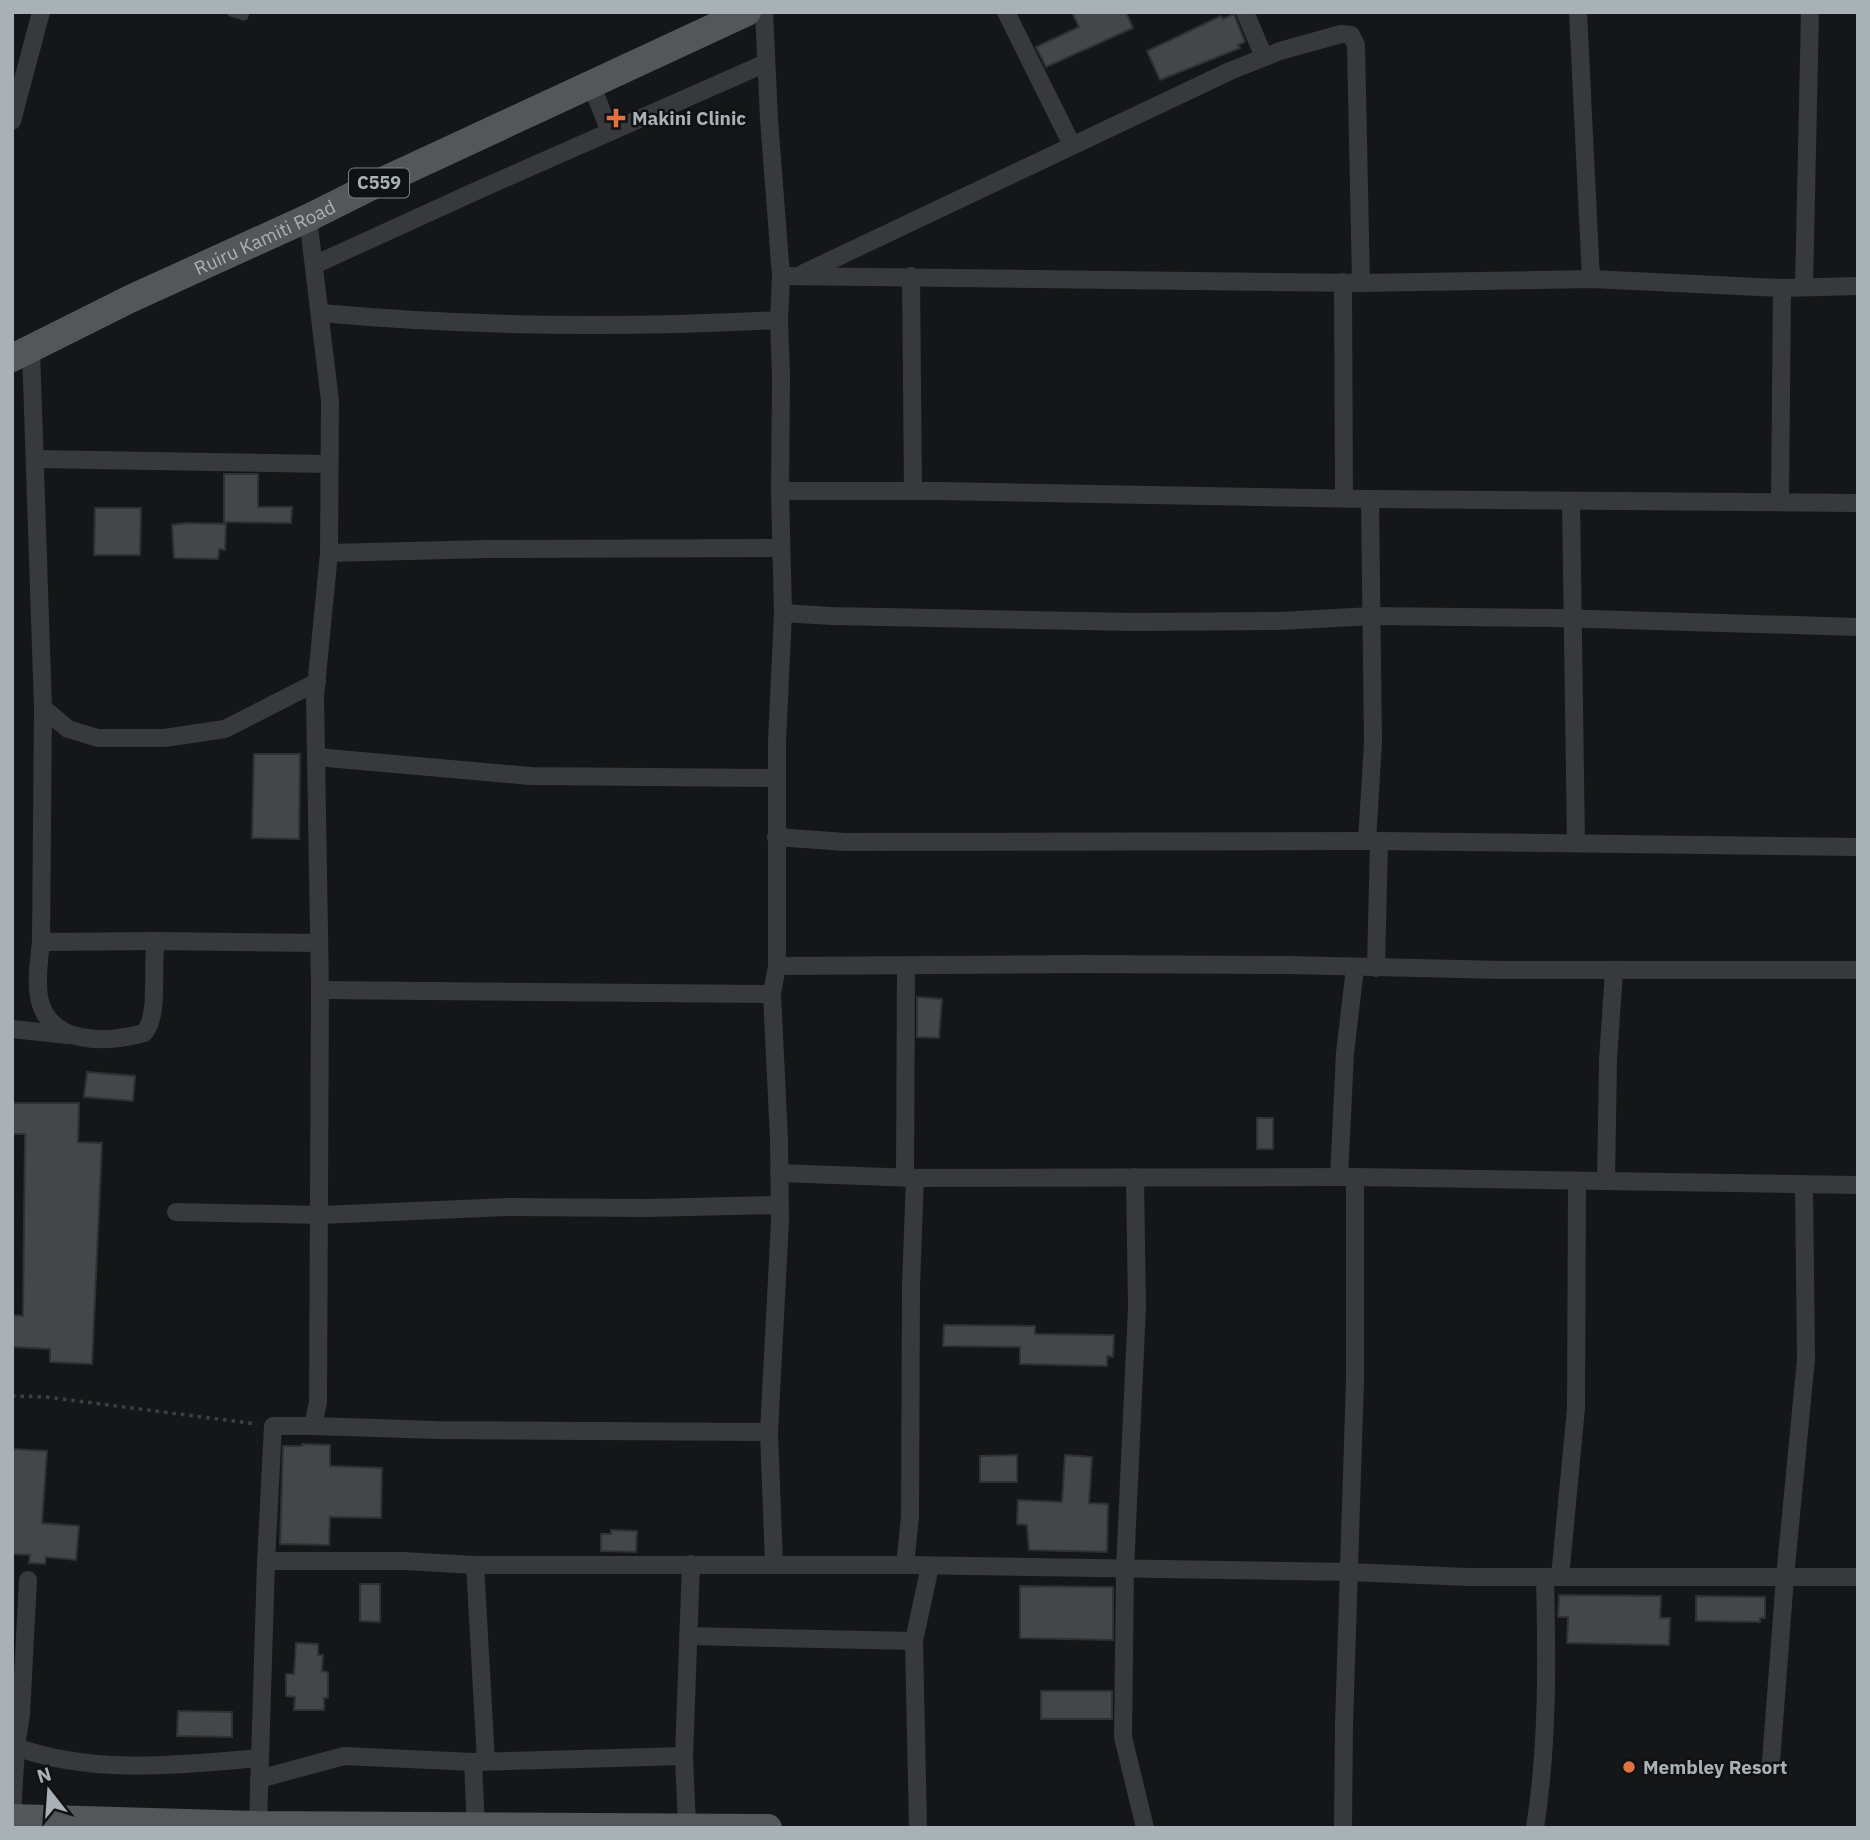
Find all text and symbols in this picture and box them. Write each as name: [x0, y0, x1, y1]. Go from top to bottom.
place label: Makini Clinic: [632, 106, 746, 130]
marker: Makini Clinic: [606, 108, 626, 128]
road number: C559: [349, 168, 409, 198]
street label: Ruiru Kamiti Road: [190, 194, 339, 280]
place label: Membley Resort: [1643, 1755, 1787, 1779]
north arrow: [14, 1756, 84, 1826]
marker: Membley Resort: [1621, 1759, 1637, 1775]
text: N: [34, 1761, 54, 1788]

